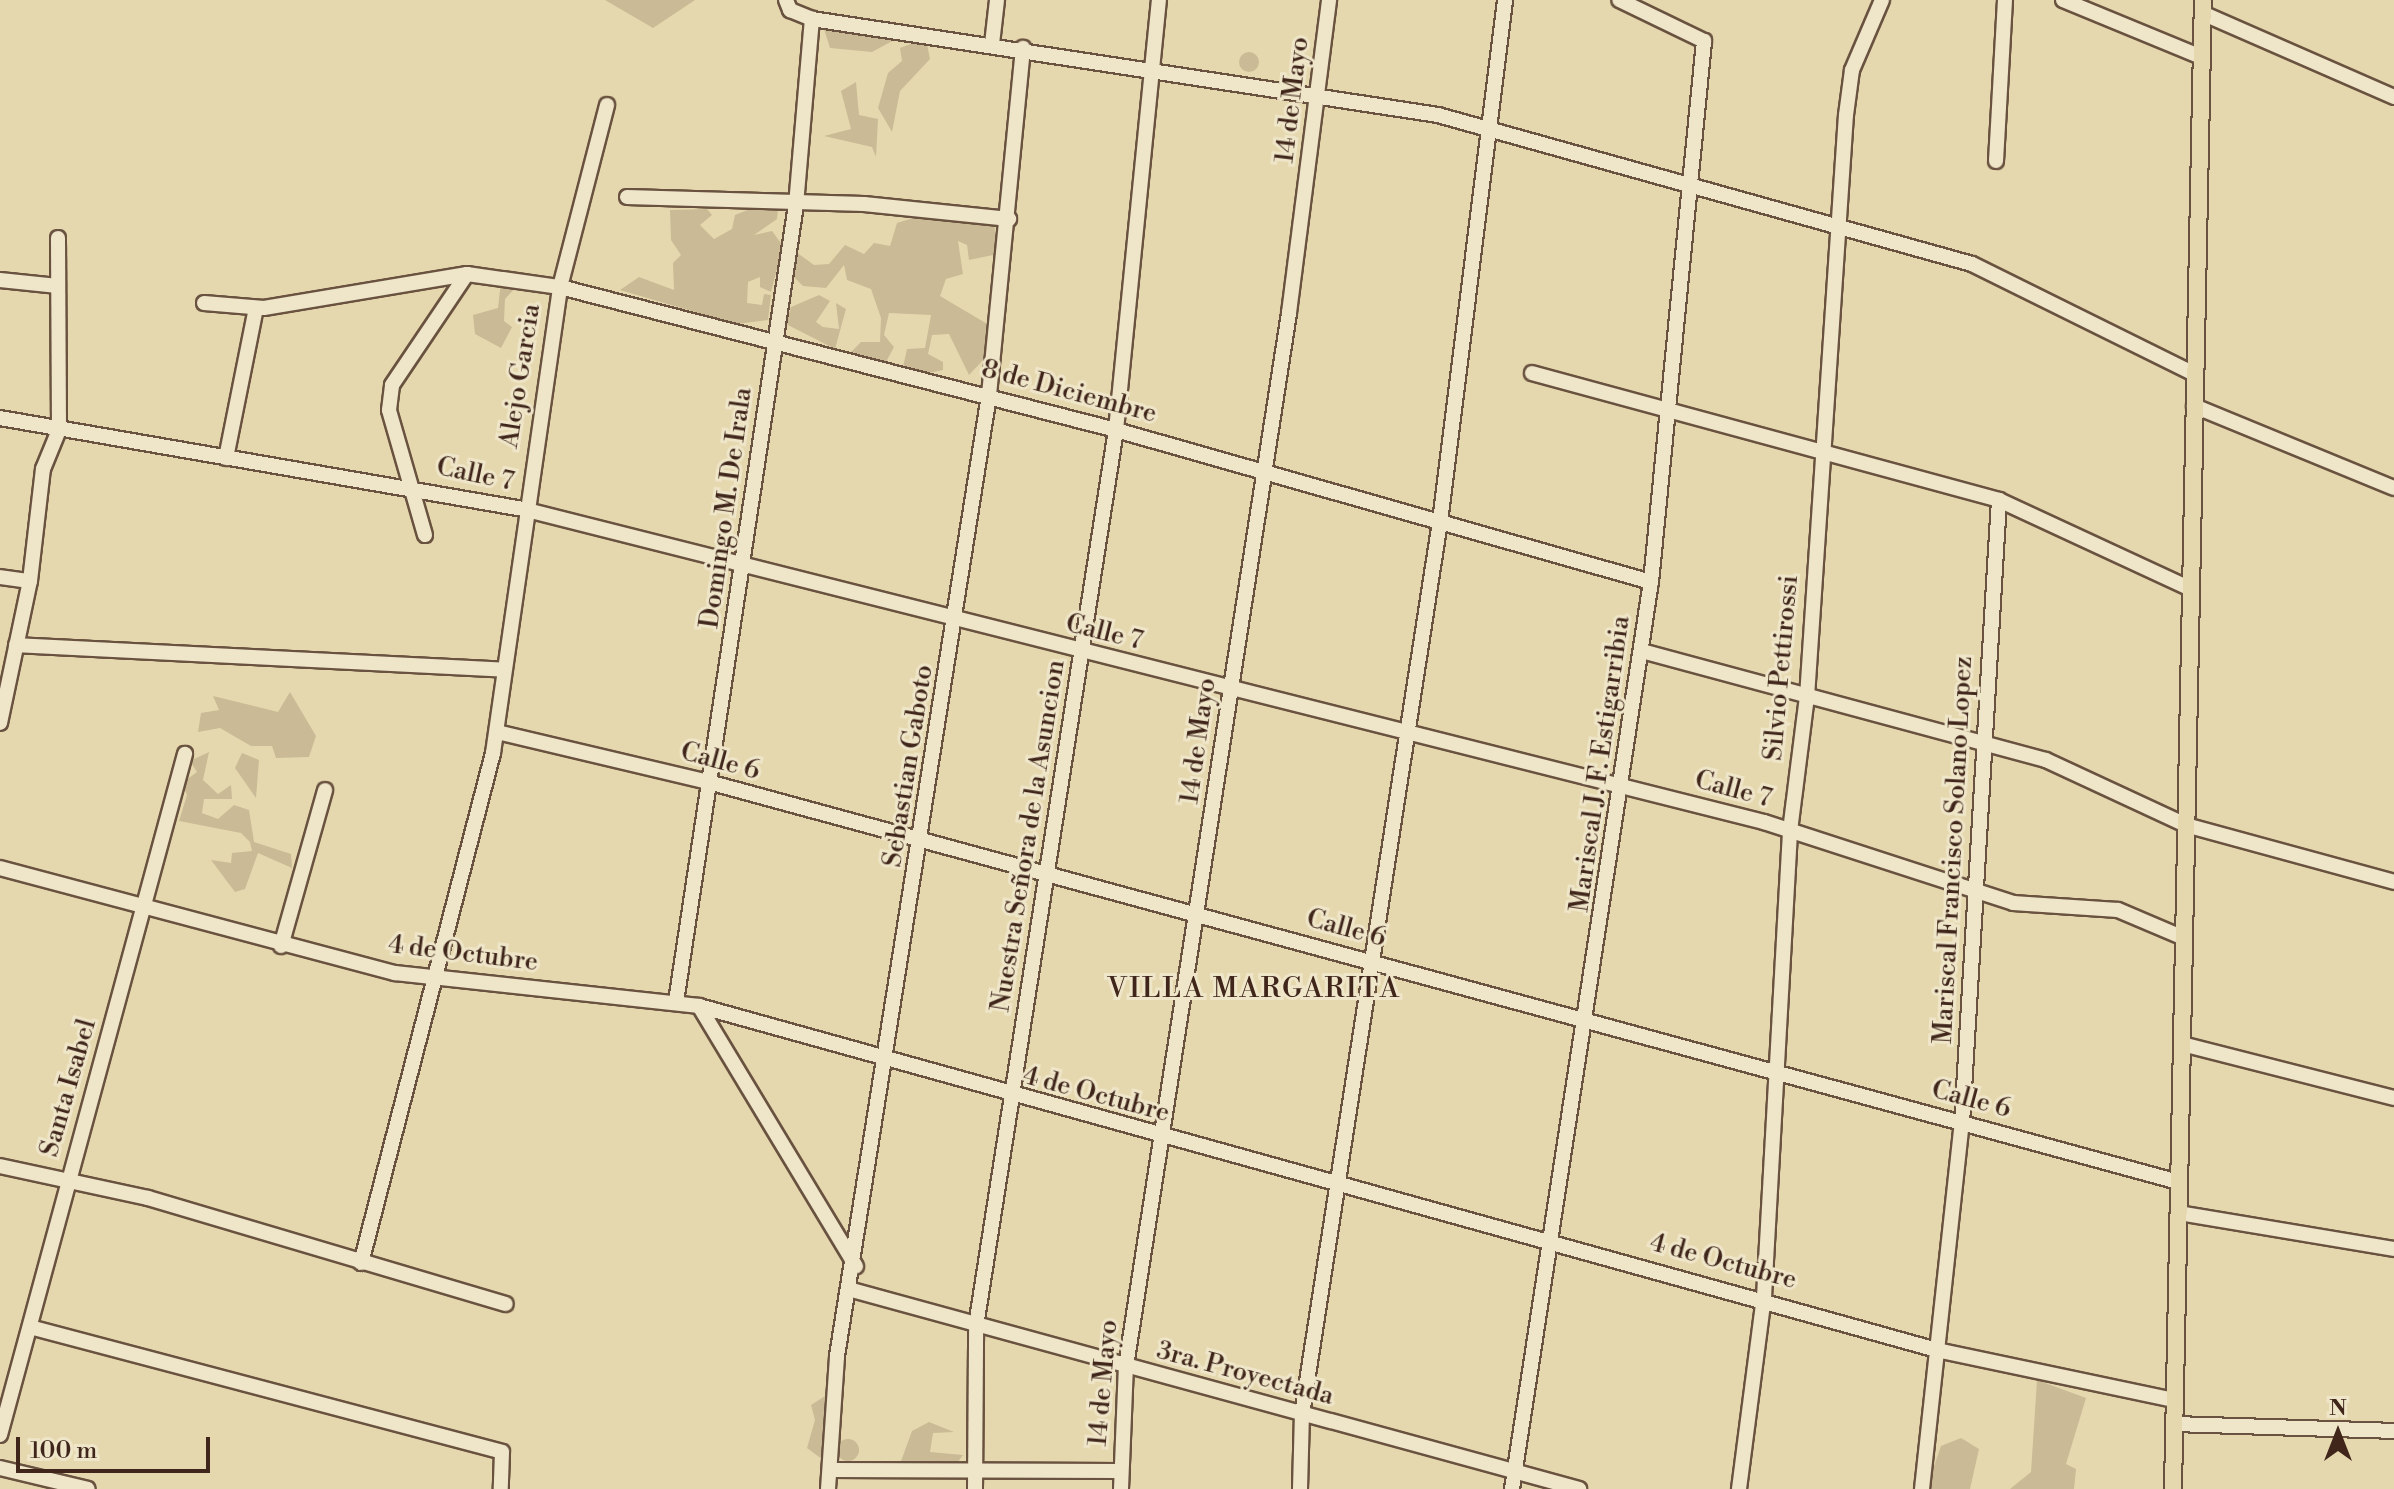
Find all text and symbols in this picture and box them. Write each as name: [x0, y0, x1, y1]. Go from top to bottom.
street label: 14 de Mayo: [1270, 35, 1316, 165]
street label: Alejo Garcia: [494, 302, 548, 450]
street label: 8 de Diciembre: [978, 354, 1160, 430]
street label: Domingo M. De Irala: [695, 386, 759, 630]
street label: Calle 7: [434, 452, 516, 498]
street label: Silvio Pettirossi: [1758, 574, 1806, 762]
street label: Calle 7: [1062, 608, 1146, 658]
street label: Mariscal J. F. Estigarribia: [1565, 614, 1637, 914]
street label: Mariscal Francisco Solano Lopez: [1928, 655, 1980, 1045]
street label: Nuestra Señora de la Asuncion: [986, 658, 1072, 1014]
street label: Sebastian Gaboto: [878, 663, 940, 869]
street label: 14 de Mayo: [1175, 676, 1223, 806]
street label: Calle 6: [677, 736, 763, 788]
street label: Calle 7: [1691, 765, 1775, 815]
street label: Calle 6: [1303, 903, 1389, 955]
street label: 4 de Octubre: [386, 929, 540, 979]
district label: VILLA MARGARITA: [1107, 972, 1401, 1006]
street label: Santa Isabel: [34, 1016, 104, 1160]
street label: 4 de Octubre: [1019, 1060, 1173, 1130]
street label: Calle 6: [1928, 1074, 2014, 1126]
street label: 4 de Octubre: [1646, 1227, 1800, 1297]
street label: 14 de Mayo: [1083, 1318, 1125, 1448]
street label: 3ra. Proyectada: [1153, 1335, 1337, 1413]
north arrow: [2298, 1393, 2378, 1473]
text: N: [2329, 1395, 2347, 1422]
scale bar: [20, 1421, 214, 1471]
text: 100 m: [30, 1436, 97, 1466]

